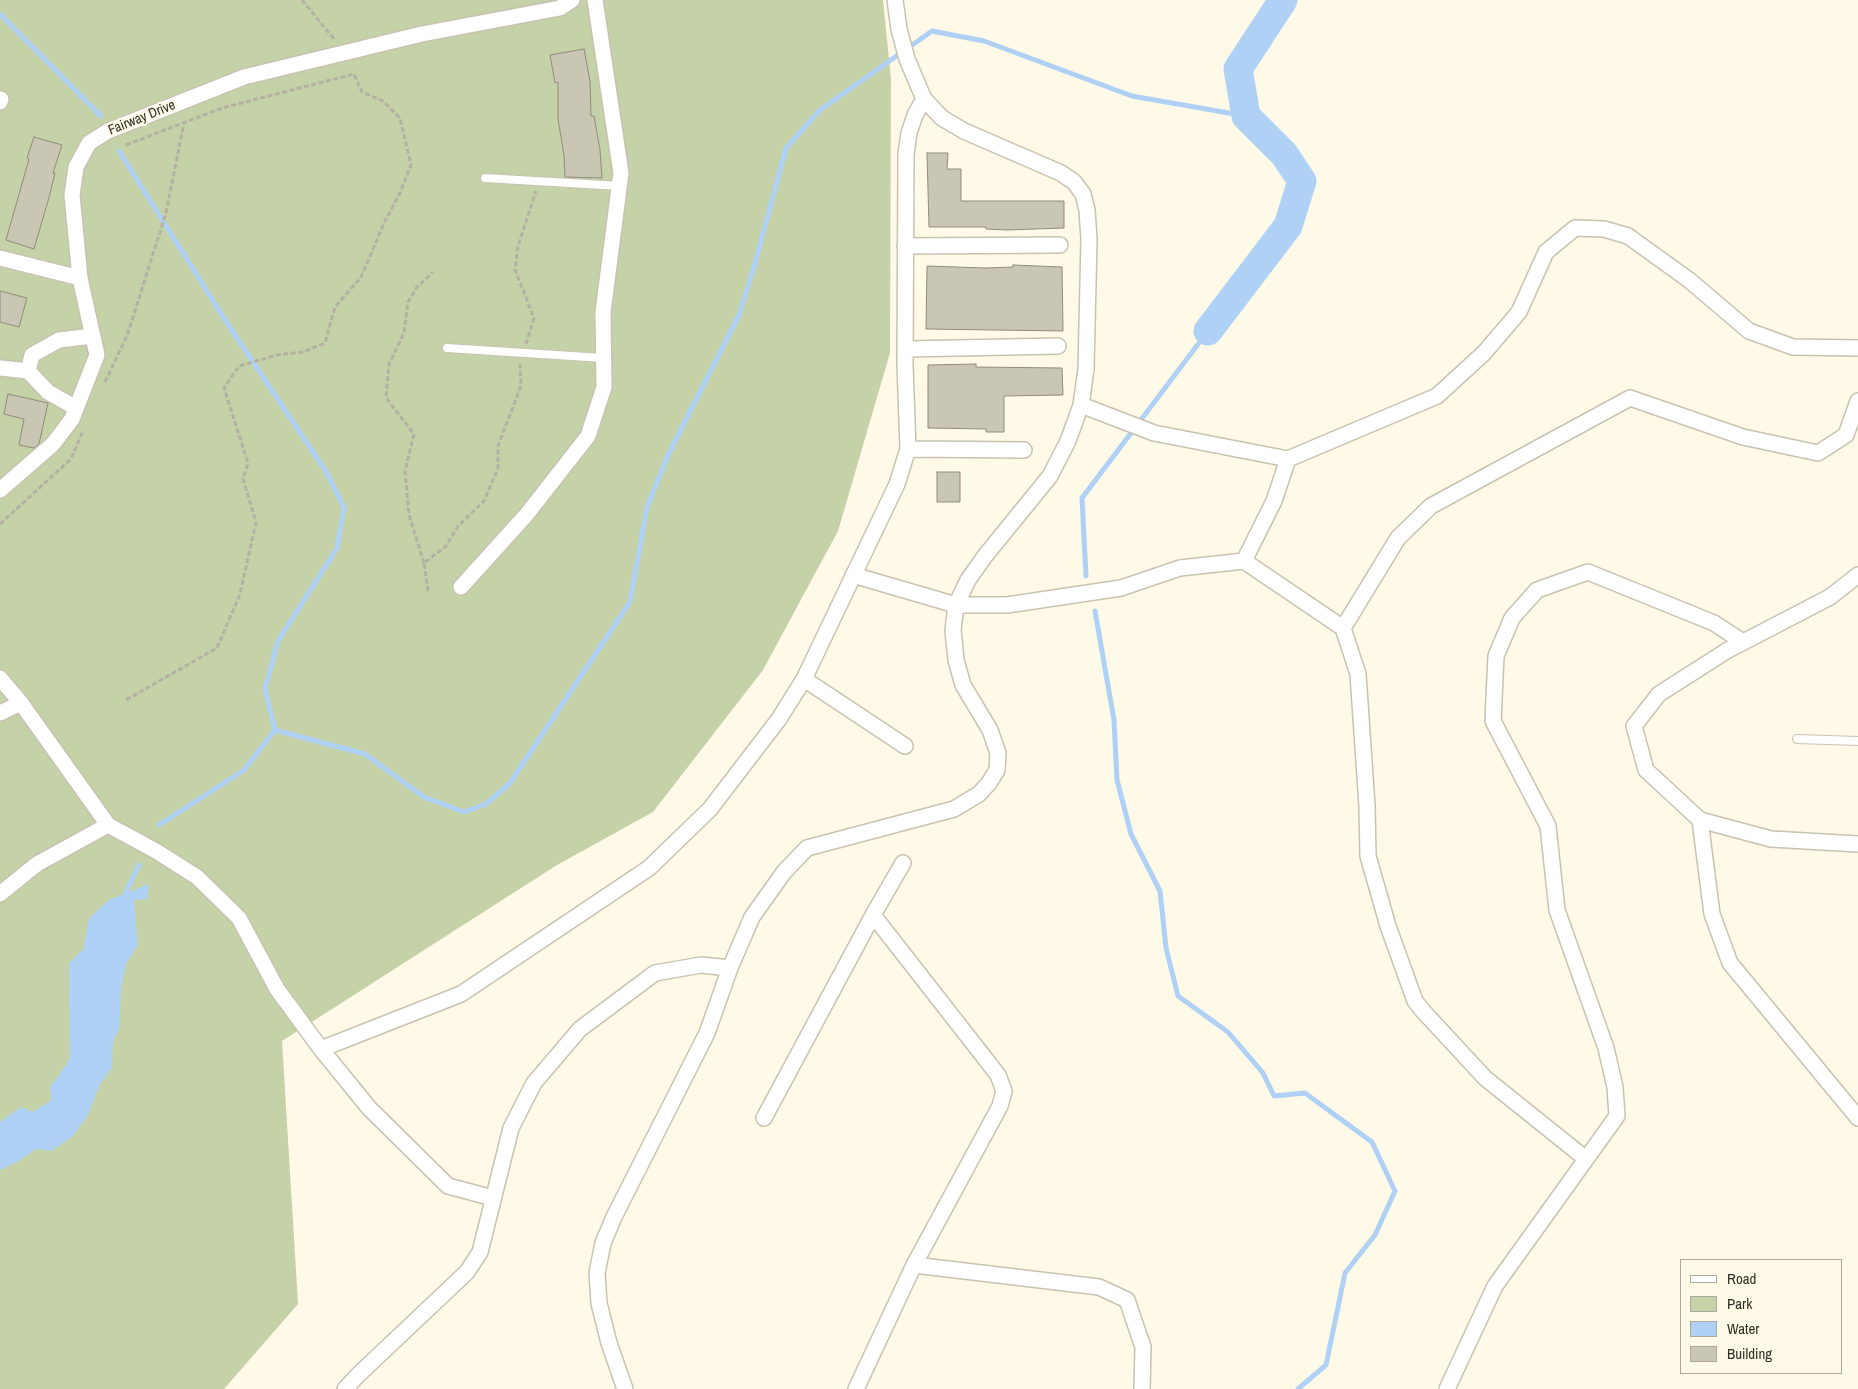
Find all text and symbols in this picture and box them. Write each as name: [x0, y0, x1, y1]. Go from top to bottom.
street label: Fairway Drive: [106, 97, 178, 139]
legend: [1680, 1259, 1843, 1374]
text: Road: [1727, 1268, 1756, 1289]
text: Park: [1727, 1293, 1752, 1314]
text: Water: [1727, 1318, 1759, 1339]
text: Building: [1727, 1343, 1772, 1364]

